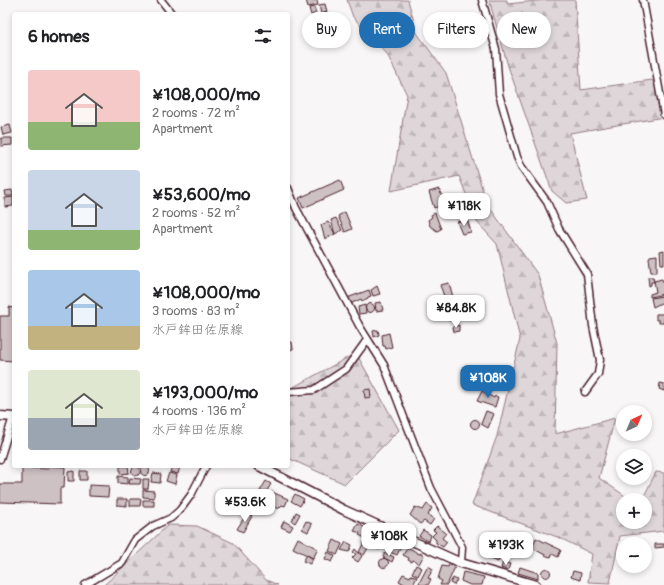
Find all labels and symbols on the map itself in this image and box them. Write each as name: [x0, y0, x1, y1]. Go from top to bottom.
pin: ¥118K: [436, 193, 492, 227]
pin: ¥84.8K: [423, 295, 489, 329]
pin: ¥108K: [460, 365, 516, 399]
north arrow: [616, 405, 652, 441]
pin: ¥53.6K: [212, 489, 278, 523]
pin: ¥108K: [361, 523, 417, 557]
pin: ¥193K: [478, 532, 534, 566]

